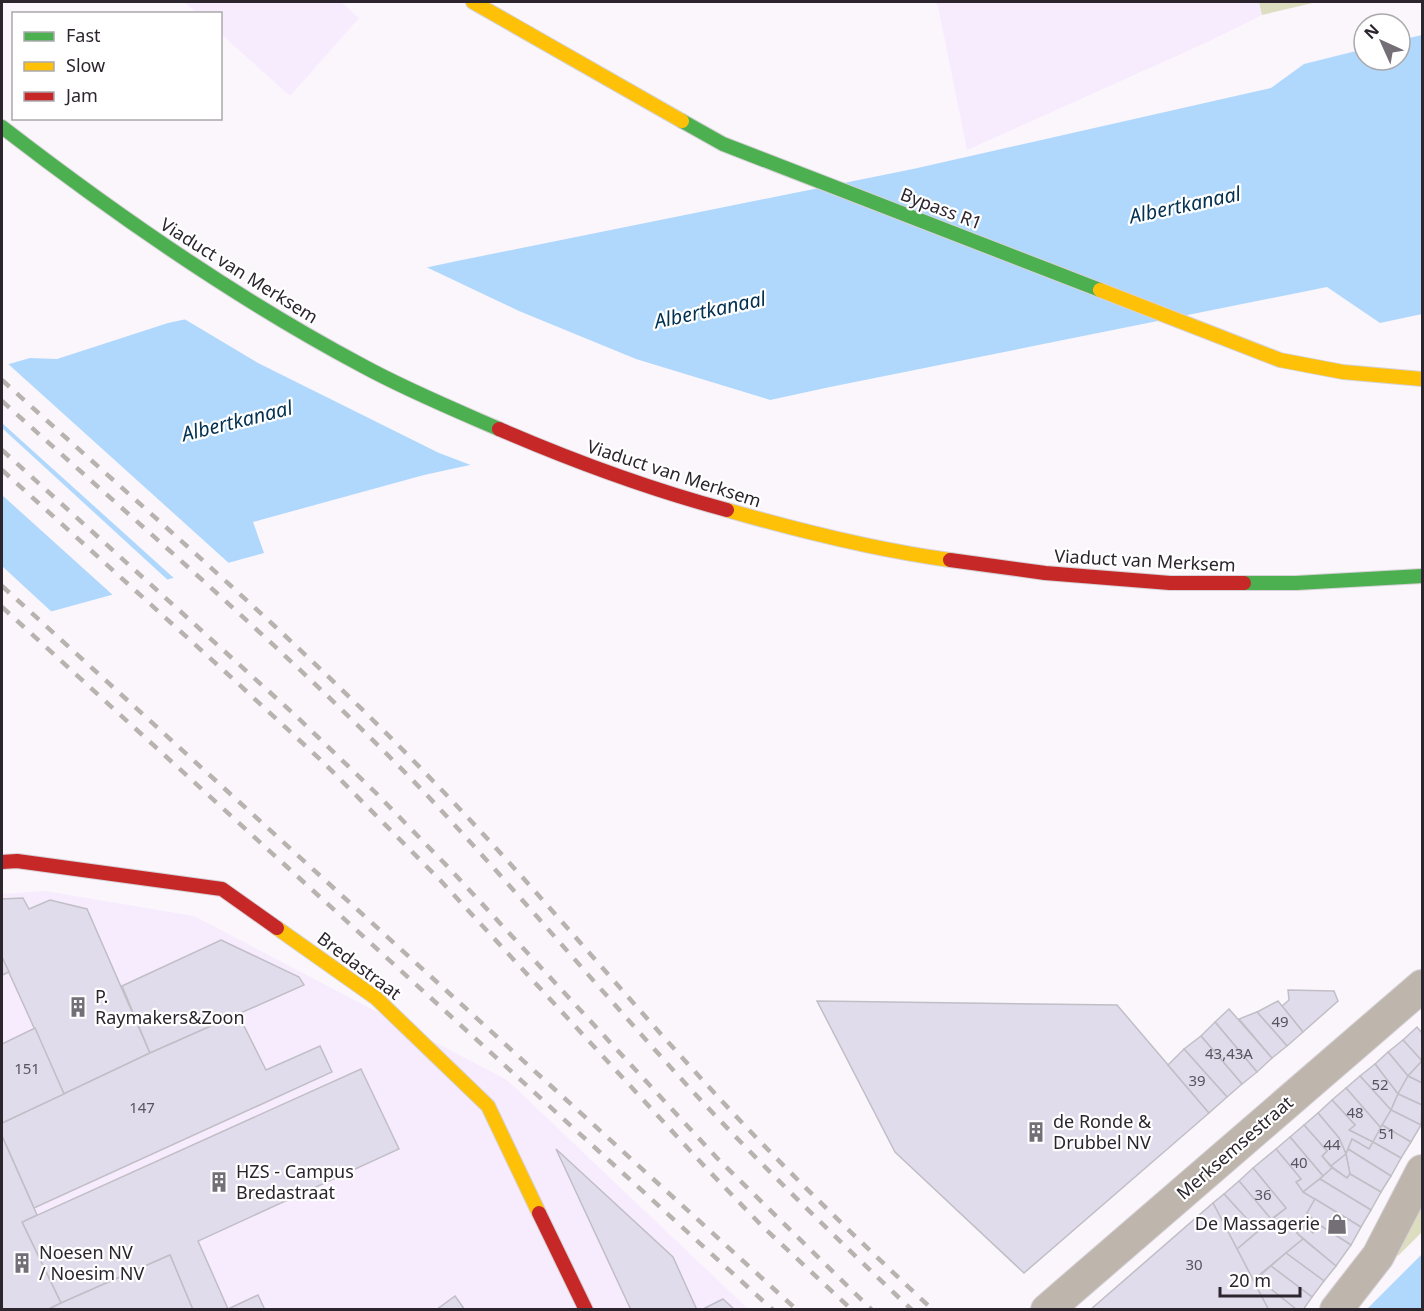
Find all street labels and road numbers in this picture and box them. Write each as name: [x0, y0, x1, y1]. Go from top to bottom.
street label: Bypass R1: [897, 182, 986, 235]
street label: Viaduct van Merksem: [156, 212, 323, 328]
street label: Viaduct van Merksem: [584, 434, 764, 513]
street label: Viaduct van Merksem: [1054, 543, 1236, 577]
street label: Bredastraat: [313, 926, 407, 1005]
street label: Merksemsestraat: [1171, 1090, 1298, 1204]

